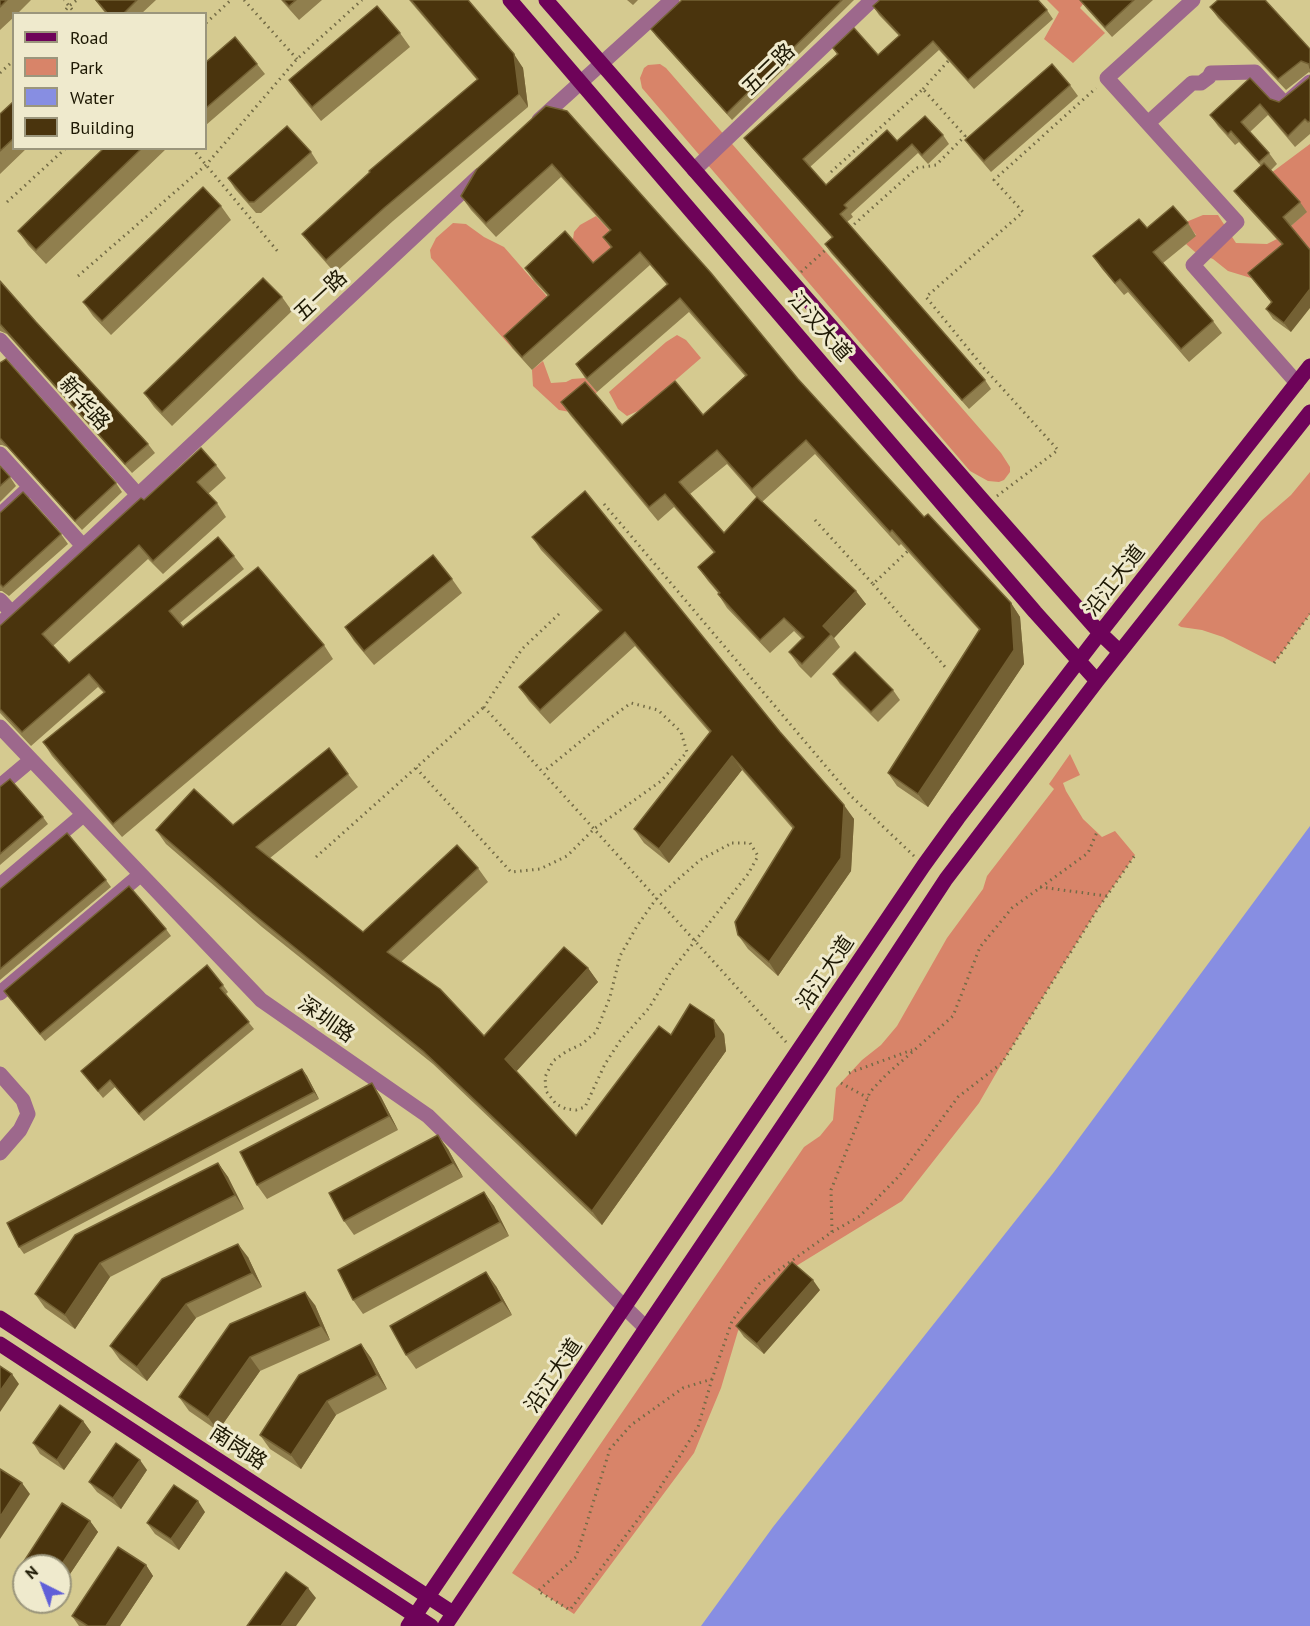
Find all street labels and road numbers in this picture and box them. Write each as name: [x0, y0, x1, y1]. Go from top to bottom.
street label: 五二路: [738, 39, 800, 101]
street label: 五一路: [289, 265, 353, 327]
street label: 江汉大道: [782, 287, 856, 367]
street label: 新华路: [54, 372, 114, 436]
street label: 沿江大道: [1079, 540, 1151, 622]
street label: 沿江大道: [792, 931, 860, 1015]
street label: 深圳路: [293, 992, 359, 1048]
street label: 沿江大道: [520, 1334, 588, 1418]
street label: 南岗路: [205, 1420, 271, 1476]

